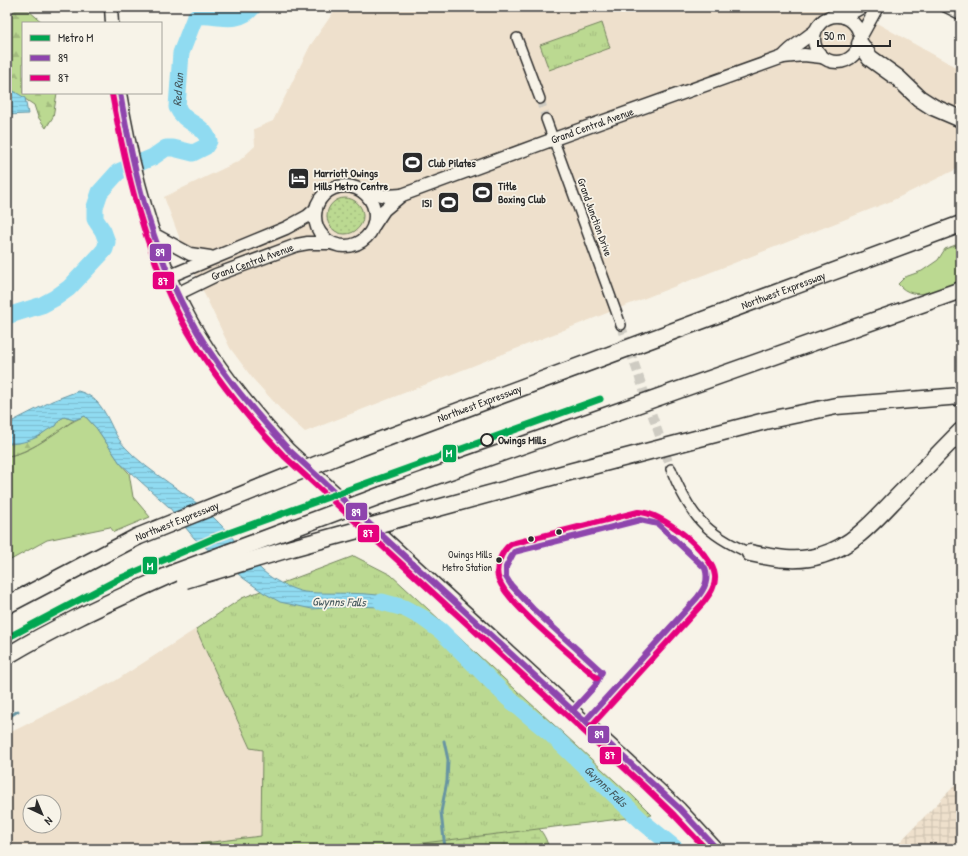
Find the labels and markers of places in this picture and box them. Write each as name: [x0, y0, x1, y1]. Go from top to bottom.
sports icon: Club Pilates: [399, 150, 425, 176]
place label: Club Pilates: [428, 156, 477, 170]
hotel icon: Marriott Owings Mills Metro Centre: [286, 166, 312, 192]
place label: Marriott Owings Mills Metro Centre: [314, 166, 389, 193]
sports icon: Title Boxing Club: [470, 179, 496, 205]
place label: Title Boxing Club: [497, 179, 546, 207]
sports icon: ISI: [435, 190, 461, 216]
place label: ISI: [422, 196, 432, 210]
marker: Owings Mills: [480, 433, 494, 447]
place label: Owings Mills: [498, 433, 547, 448]
unlabelled marker: [554, 527, 564, 537]
unlabelled marker: [526, 534, 536, 544]
place label: Owings Mills Metro Station: [442, 548, 492, 574]
marker: Owings Mills Metro Station: [494, 555, 504, 565]

